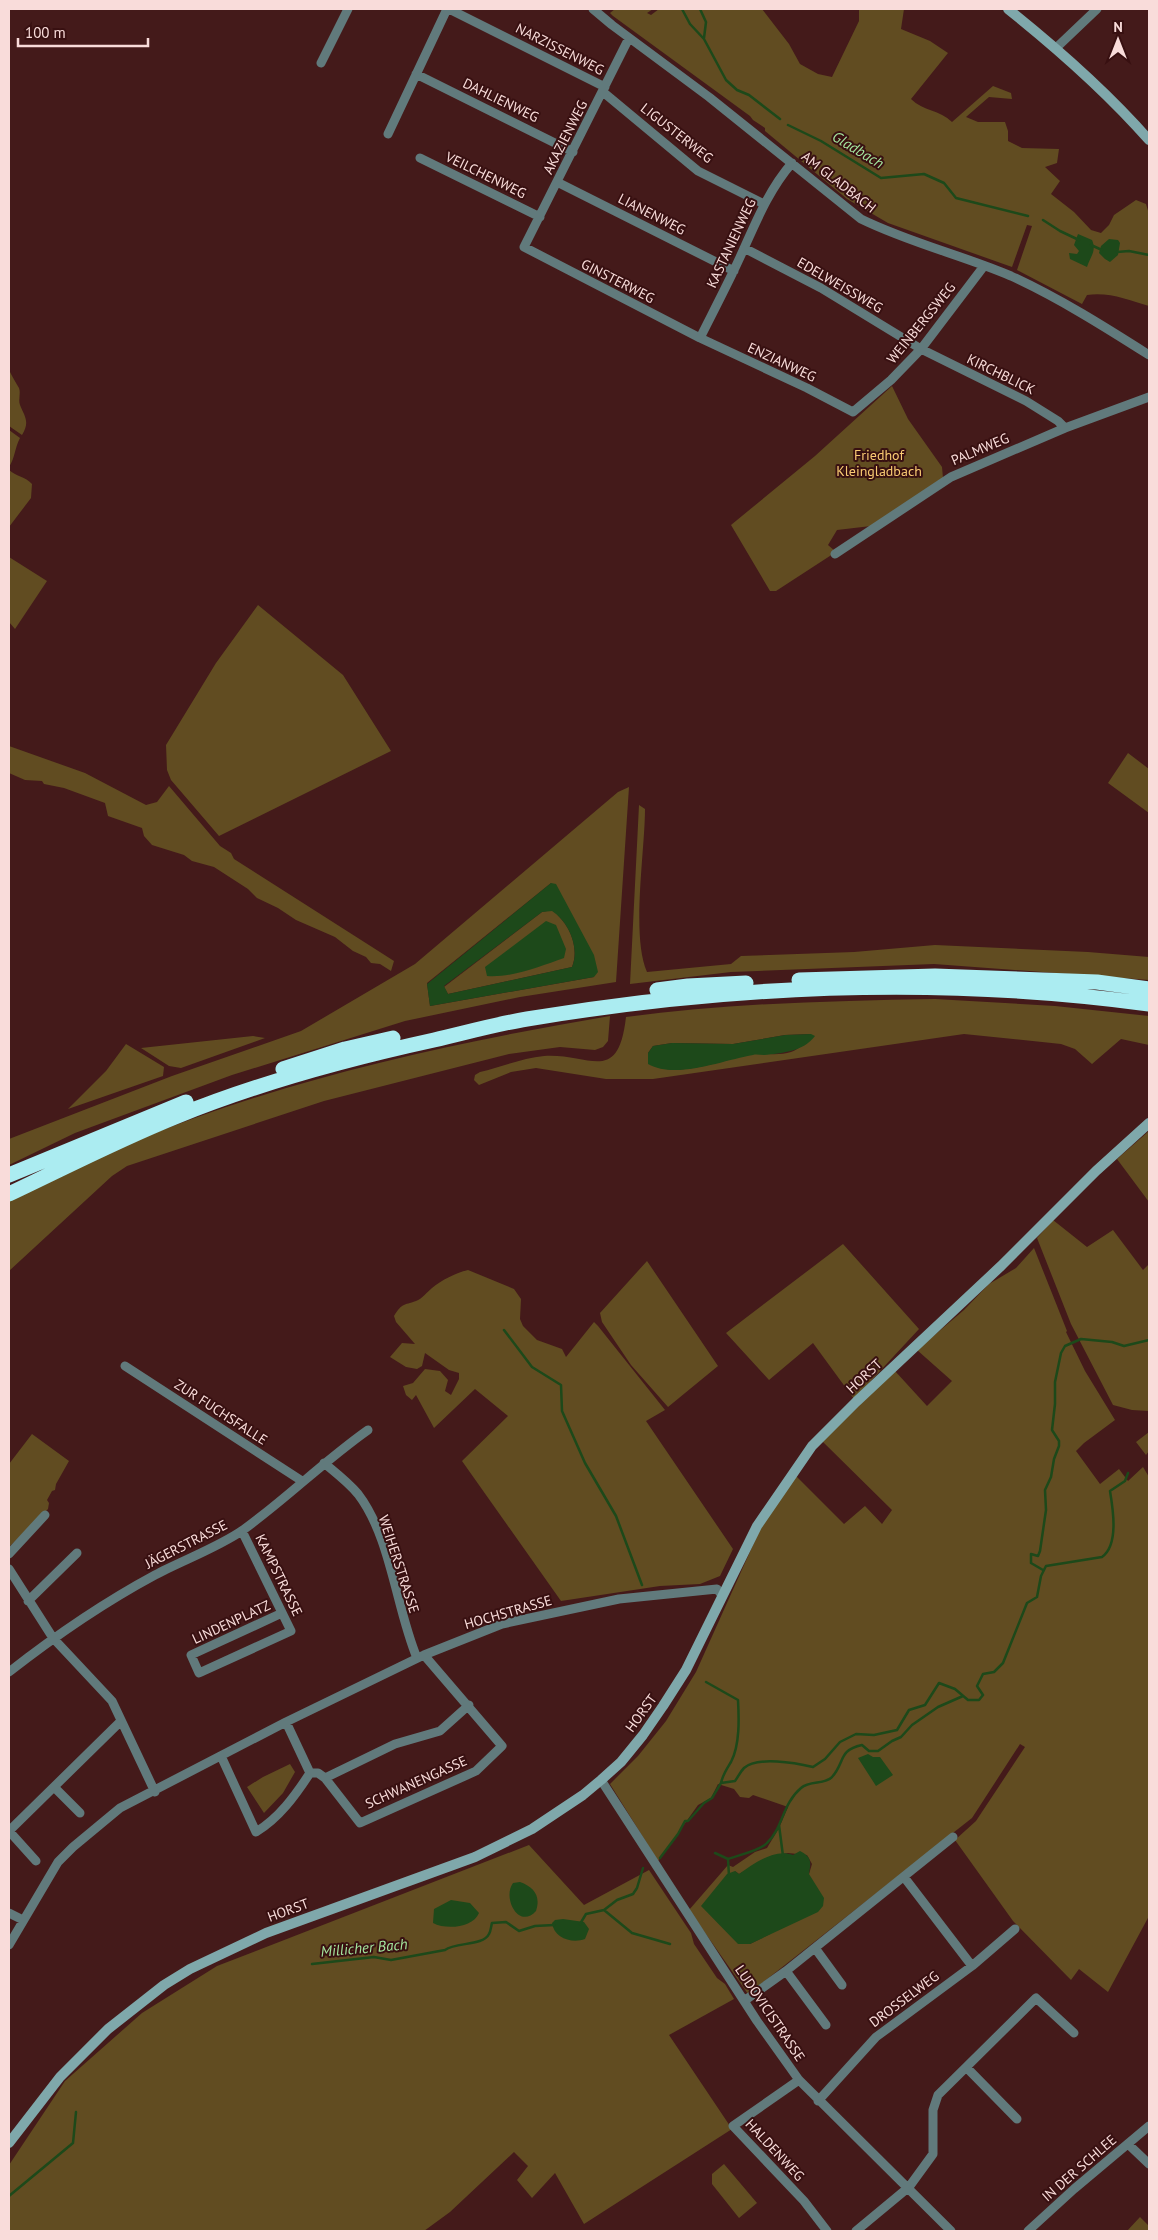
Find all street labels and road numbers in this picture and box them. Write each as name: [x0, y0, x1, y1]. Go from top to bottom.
street label: NARZISSENWEG: [513, 19, 607, 79]
street label: DAHLIENWEG: [460, 74, 542, 126]
street label: AKAZIENWEG: [539, 97, 591, 177]
street label: LIGUSTERWEG: [637, 99, 717, 167]
street label: VEILCHENWEG: [442, 147, 529, 202]
street label: AM GLADBACH: [798, 147, 880, 217]
street label: LIANENWEG: [615, 189, 689, 239]
street label: KASTANIENWEG: [702, 195, 760, 291]
street label: EDELWEISSWEG: [794, 253, 886, 317]
street label: GINSTERWEG: [578, 255, 658, 307]
street label: WEINBERGSWEG: [883, 279, 959, 367]
street label: ENZIANWEG: [745, 338, 819, 386]
street label: KIRCHBLICK: [964, 350, 1038, 398]
street label: PALMWEG: [948, 429, 1012, 469]
street label: HORST: [842, 1355, 886, 1397]
street label: ZUR FUCHSFALLE: [171, 1375, 271, 1449]
street label: WEIHERSTRASSE: [375, 1513, 423, 1615]
street label: JÄGERSTRASSE: [141, 1516, 230, 1573]
street label: KAMPSTRASSE: [251, 1531, 307, 1619]
street label: HOCHSTRASSE: [462, 1591, 554, 1633]
street label: LINDENPLATZ: [189, 1596, 273, 1648]
street label: HORST: [621, 1690, 661, 1735]
street label: SCHWANENGASSE: [362, 1751, 470, 1813]
street label: HORST: [265, 1894, 311, 1926]
street label: LUDOVICISTRASSE: [731, 1961, 809, 2065]
street label: DROSSELWEG: [866, 1967, 942, 2031]
street label: HALDENWEG: [742, 2115, 808, 2185]
street label: IN DER SCHLEE: [1038, 2131, 1120, 2205]

